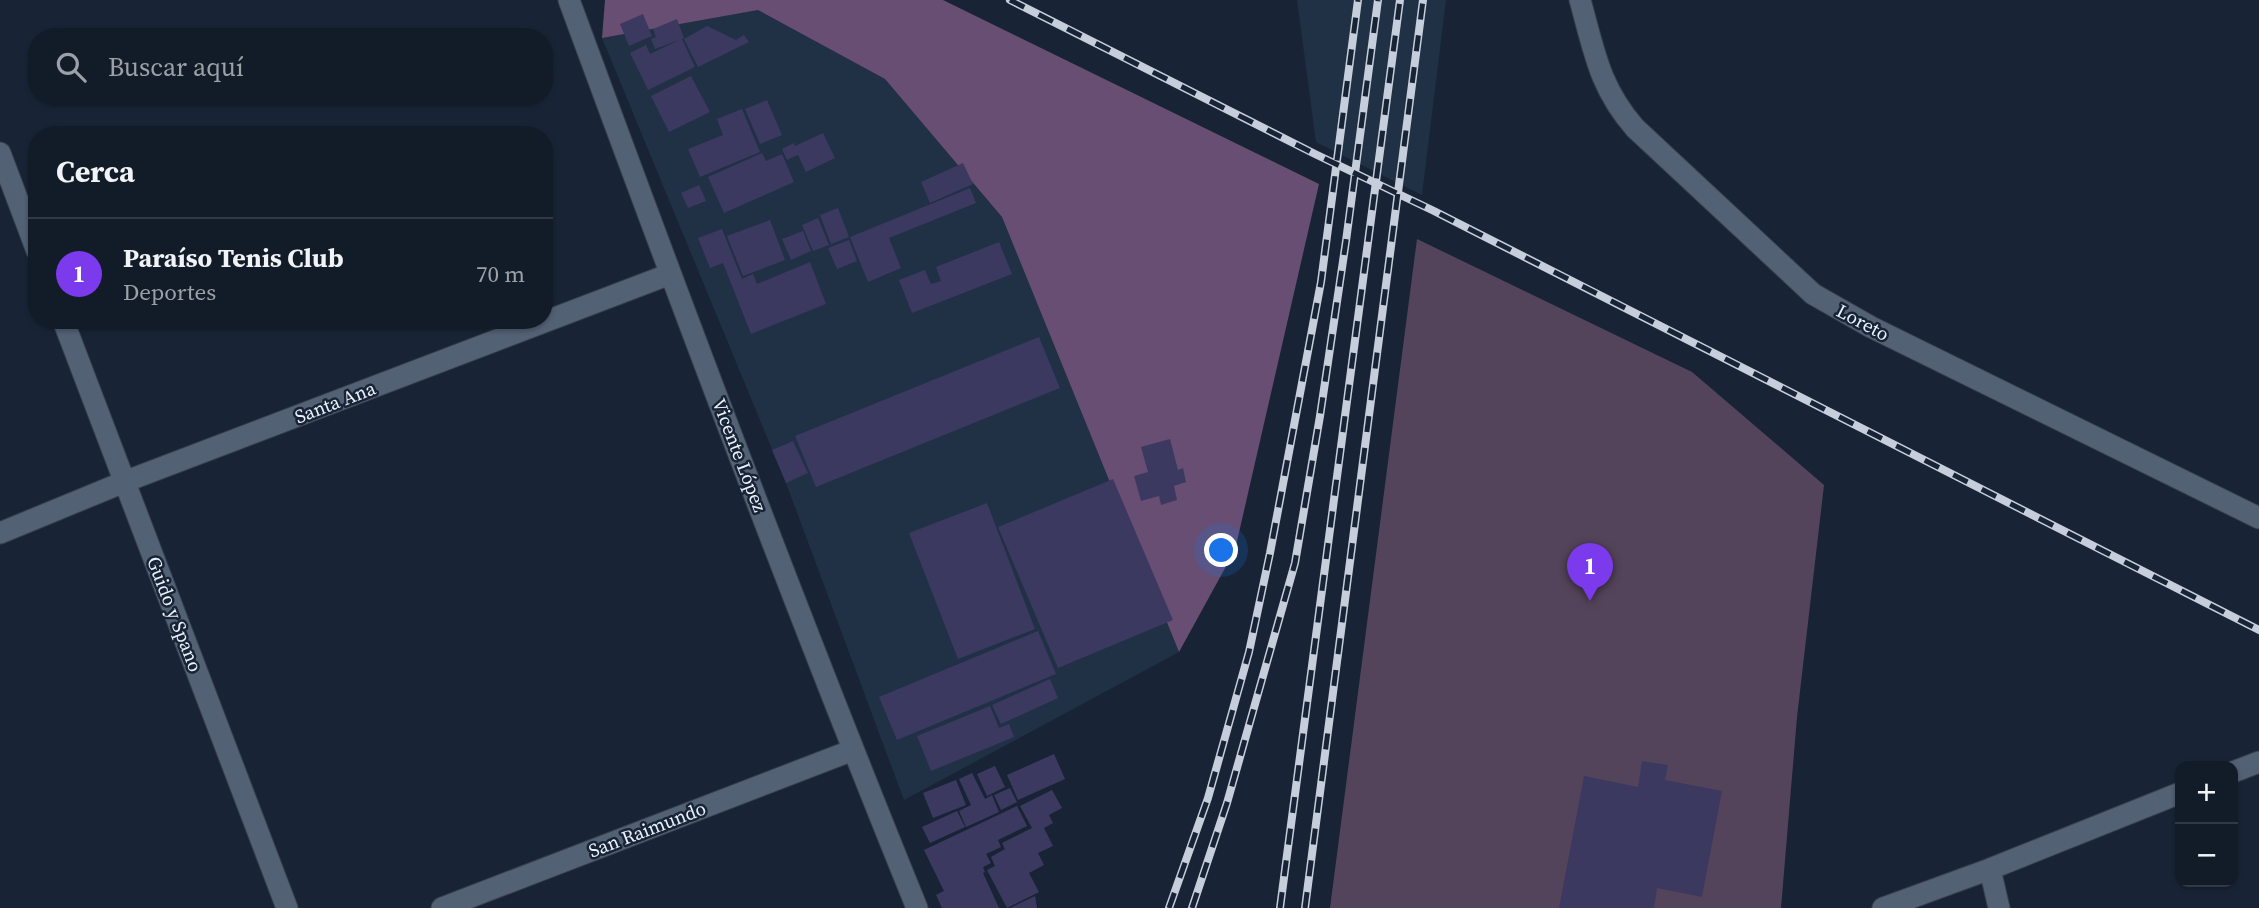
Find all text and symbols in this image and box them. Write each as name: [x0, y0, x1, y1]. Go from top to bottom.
search box: [28, 28, 553, 105]
icon: search: [52, 48, 90, 86]
text: Buscar aquí: [108, 49, 244, 85]
text: Cerca: [56, 151, 135, 192]
text: Paraíso Tenis Club: [123, 240, 344, 276]
text: 1: [73, 258, 85, 290]
text: 70 m: [476, 258, 525, 290]
text: Deportes: [123, 276, 216, 308]
street label: Loreto: [1832, 297, 1894, 347]
street label: Santa Ana: [291, 375, 380, 429]
street label: Vicente López: [706, 395, 774, 516]
your location: [1204, 533, 1238, 567]
pin: 1: [1567, 543, 1613, 601]
street label: Guido y Spano: [141, 553, 209, 675]
map controls: [2175, 761, 2238, 887]
button: +: [2175, 761, 2238, 824]
street label: San Raimundo: [585, 795, 709, 863]
button: −: [2175, 824, 2238, 887]

